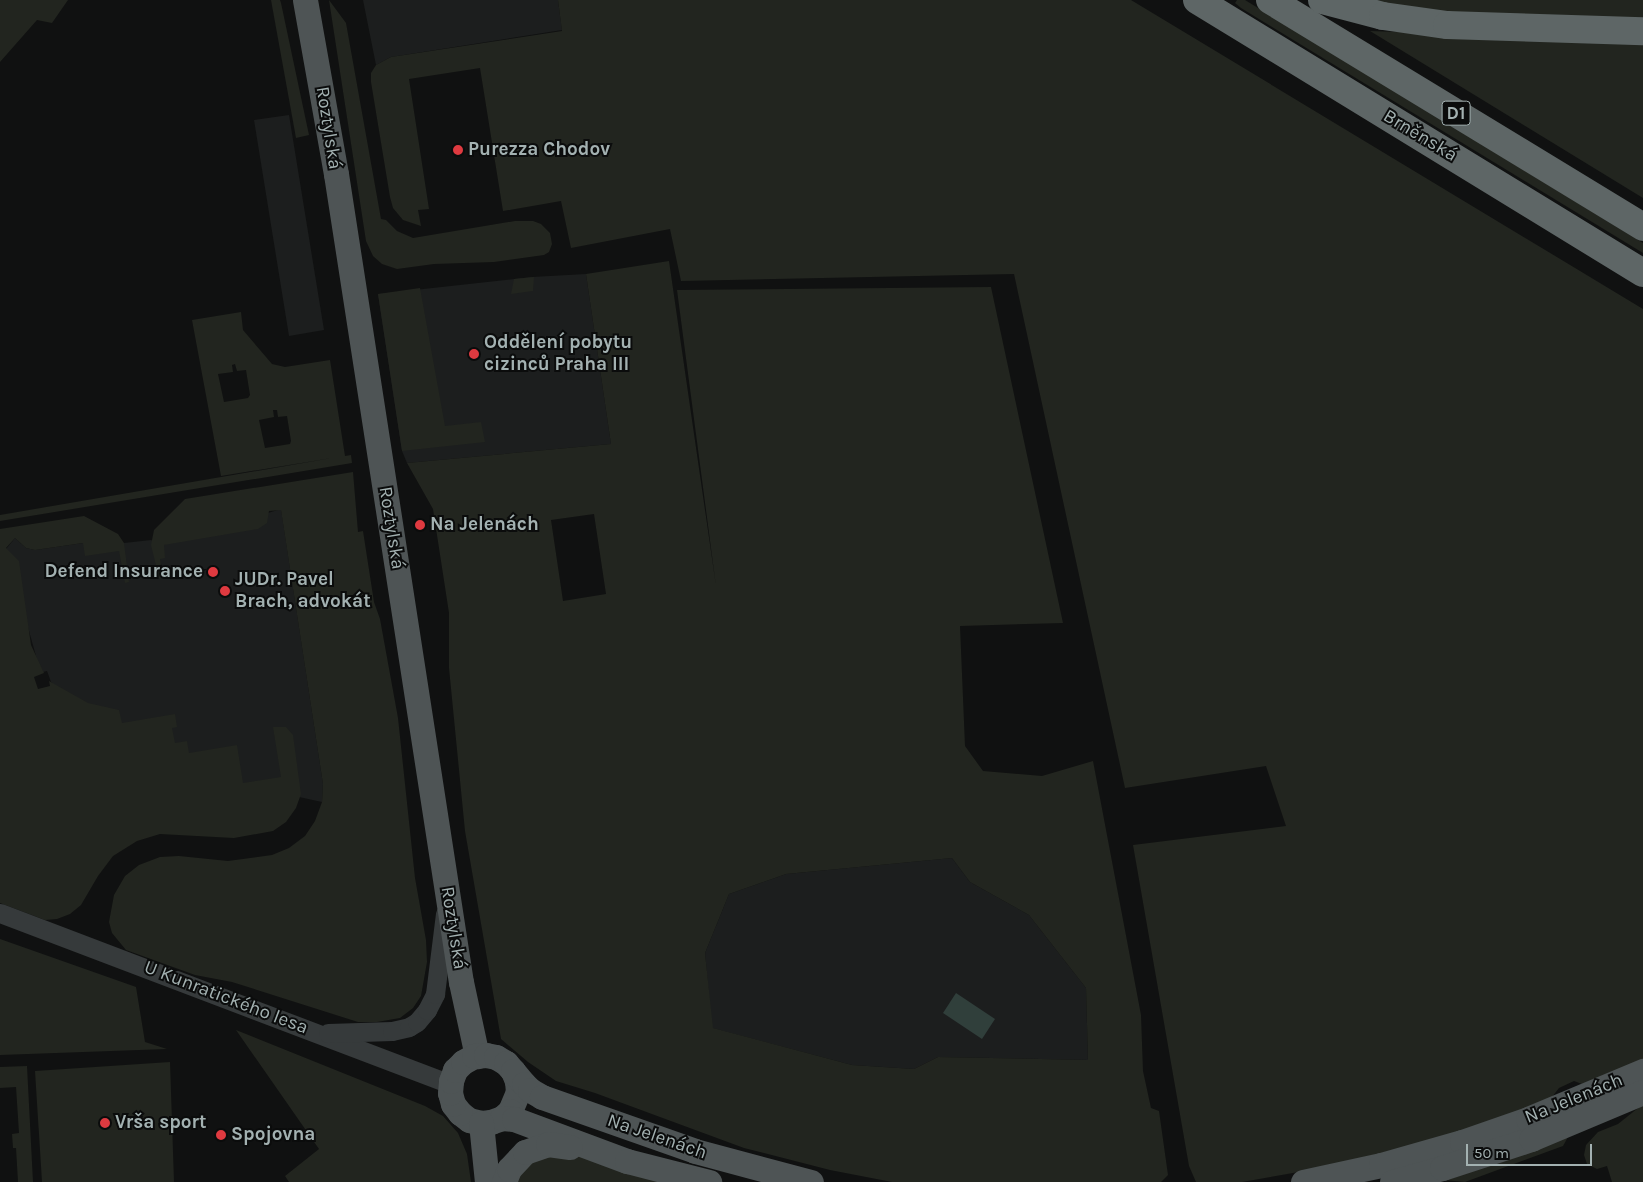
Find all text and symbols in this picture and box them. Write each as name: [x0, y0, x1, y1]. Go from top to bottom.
street label: Roztylská: [310, 85, 346, 171]
road number: D1: [1441, 98, 1471, 128]
street label: Brněnská: [1379, 105, 1461, 167]
place label: Purezza Chodov: [468, 139, 610, 161]
marker: Purezza Chodov: [452, 144, 464, 156]
place label: Oddělení pobytu cizinců Praha III: [484, 332, 632, 376]
marker: Oddělení pobytu cizinců Praha III: [468, 348, 480, 360]
street label: Roztylská: [373, 485, 409, 571]
place label: Na Jelenách: [430, 514, 539, 536]
marker: Na Jelenách: [414, 519, 426, 531]
place label: Defend Insurance: [44, 561, 203, 583]
marker: Defend Insurance: [207, 566, 219, 578]
place label: JUDr. Pavel Brach, advokát: [235, 569, 371, 613]
marker: JUDr. Pavel Brach, advokát: [219, 585, 231, 597]
street label: Roztylská: [435, 885, 471, 971]
street label: U Kunratického lesa: [141, 956, 311, 1040]
street label: Na Jelenách: [1522, 1069, 1626, 1129]
street label: Na Jelenách: [604, 1109, 710, 1165]
place label: Vrša sport: [115, 1112, 207, 1134]
marker: Vrša sport: [99, 1117, 111, 1129]
place label: Spojovna: [231, 1124, 315, 1146]
marker: Spojovna: [215, 1129, 227, 1141]
scale bar: [1468, 1134, 1594, 1166]
text: 50 m: [1474, 1144, 1509, 1162]

